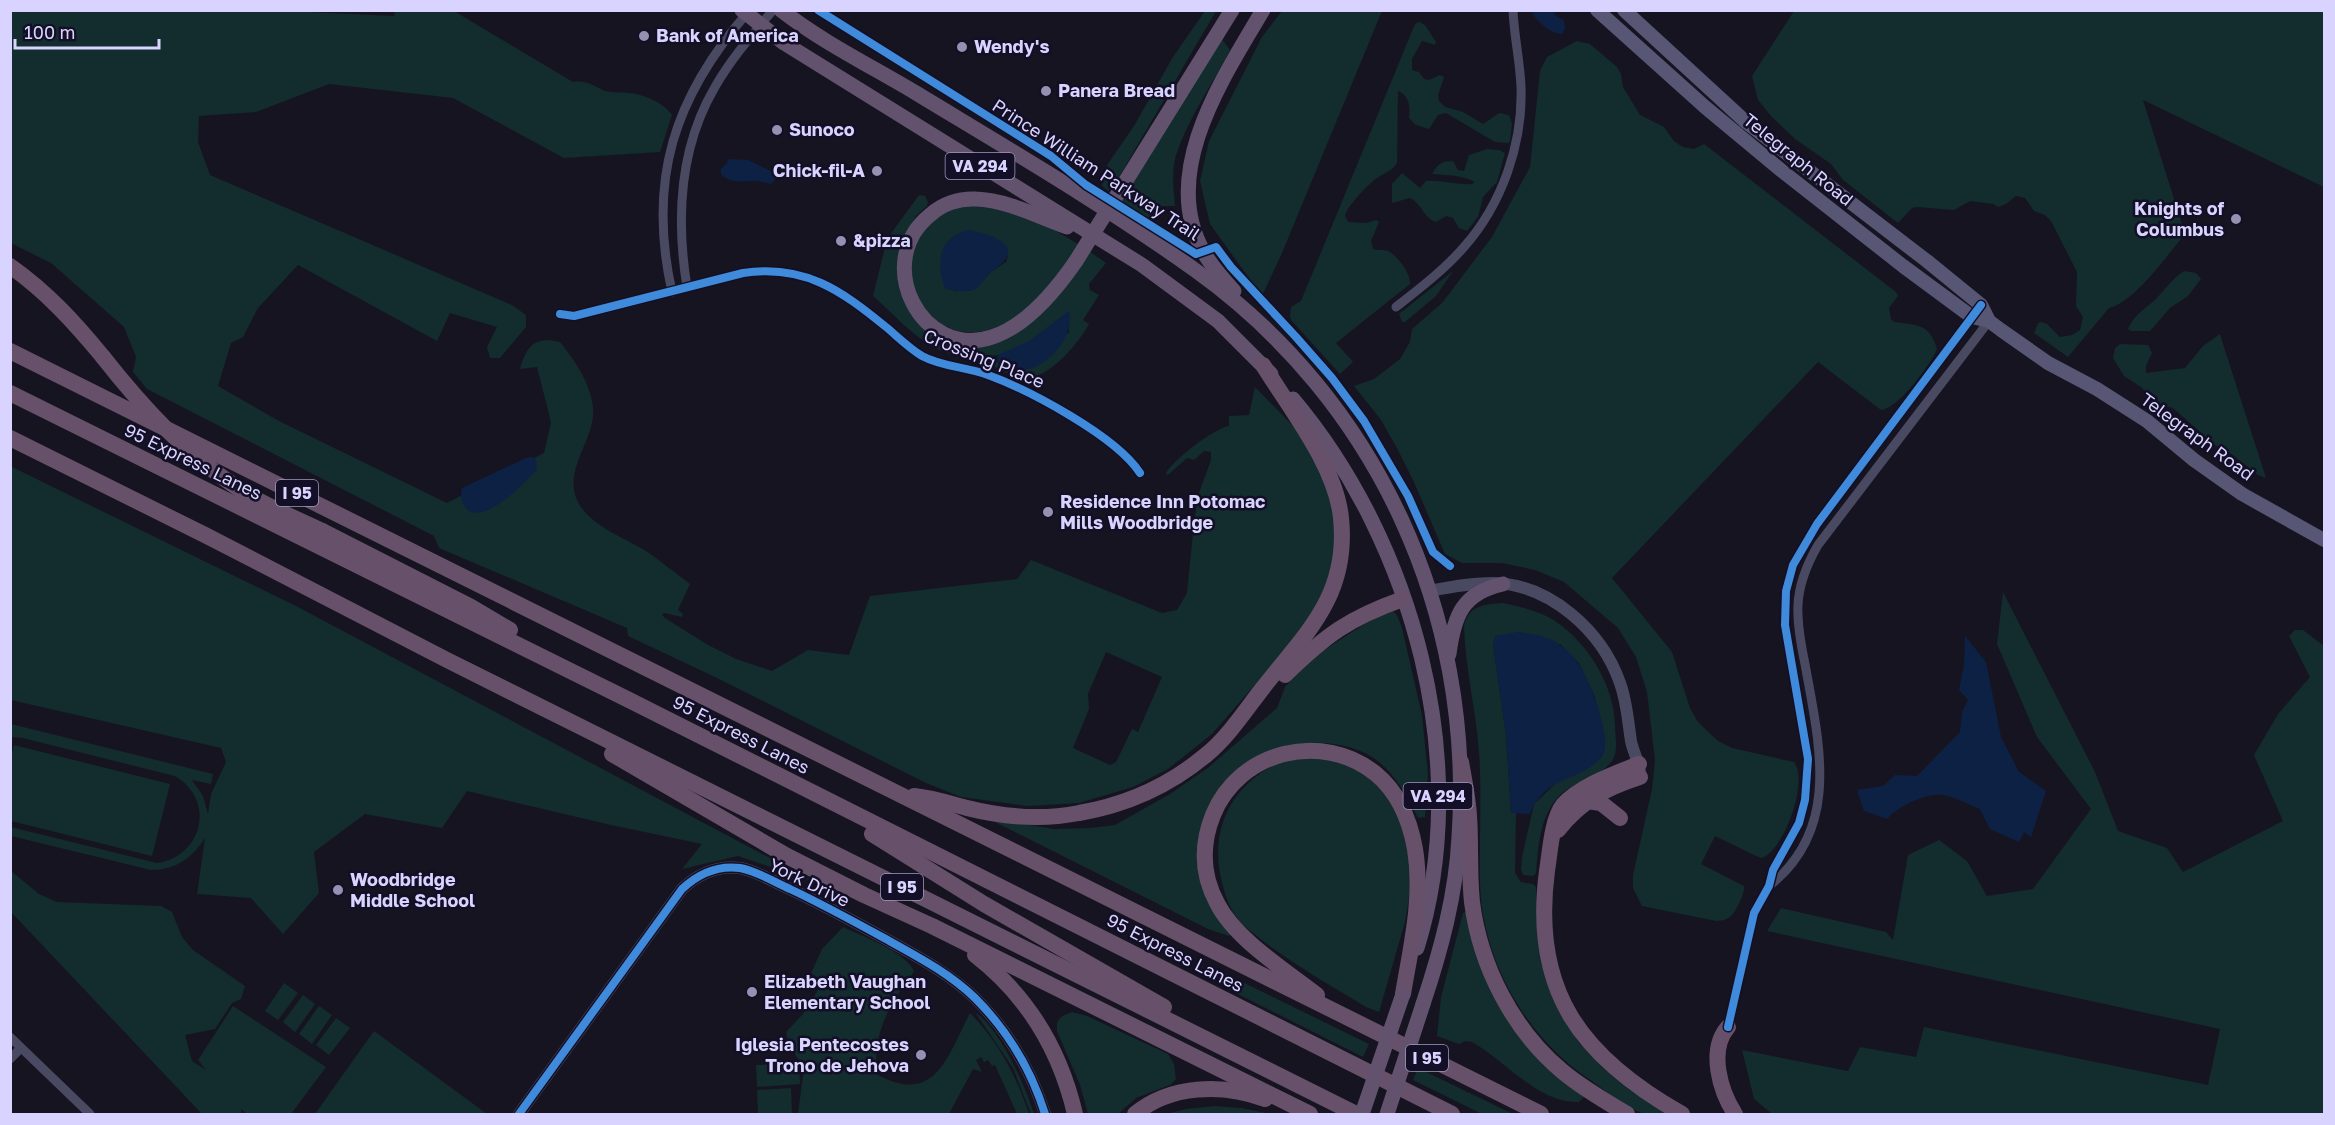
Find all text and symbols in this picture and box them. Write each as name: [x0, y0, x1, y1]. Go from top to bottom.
scale bar: [15, 12, 159, 50]
text: 100 m: [24, 21, 75, 43]
place label: Bank of America: [656, 24, 799, 46]
marker: Bank of America: [637, 29, 651, 43]
place label: Wendy's: [974, 35, 1049, 57]
marker: Wendy's: [955, 40, 969, 54]
place label: Panera Bread: [1058, 79, 1175, 101]
marker: Panera Bread: [1039, 84, 1053, 98]
street label: Prince William Parkway Trail: [988, 94, 1205, 245]
street label: Telegraph Road: [1739, 108, 1858, 210]
place label: Sunoco: [789, 118, 855, 140]
marker: Sunoco: [770, 123, 784, 137]
road number: VA 294: [946, 153, 1014, 179]
place label: Chick-fil-A: [773, 159, 865, 181]
marker: Chick-fil-A: [870, 164, 884, 178]
place label: Knights of Columbus: [2134, 197, 2224, 240]
marker: Knights of Columbus: [2229, 212, 2243, 226]
place label: &pizza: [853, 229, 911, 251]
marker: &pizza: [834, 234, 848, 248]
street label: Crossing Place: [921, 324, 1048, 392]
street label: Telegraph Road: [2137, 388, 2259, 485]
street label: 95 Express Lanes: [121, 418, 266, 504]
road number: I 95: [276, 480, 318, 506]
place label: Residence Inn Potomac Mills Woodbridge: [1060, 490, 1265, 533]
marker: Residence Inn Potomac Mills Woodbridge: [1041, 505, 1055, 519]
street label: 95 Express Lanes: [669, 690, 813, 778]
road number: VA 294: [1404, 783, 1472, 809]
street label: York Drive: [765, 853, 853, 911]
place label: Woodbridge Middle School: [350, 868, 475, 911]
road number: I 95: [881, 874, 923, 900]
marker: Woodbridge Middle School: [331, 883, 345, 897]
street label: 95 Express Lanes: [1103, 908, 1247, 996]
place label: Elizabeth Vaughan Elementary School: [764, 970, 930, 1013]
marker: Elizabeth Vaughan Elementary School: [745, 985, 759, 999]
place label: Iglesia Pentecostes Trono de Jehova: [735, 1033, 909, 1076]
road number: I 95: [1406, 1045, 1448, 1071]
marker: Iglesia Pentecostes Trono de Jehova: [914, 1048, 928, 1062]

